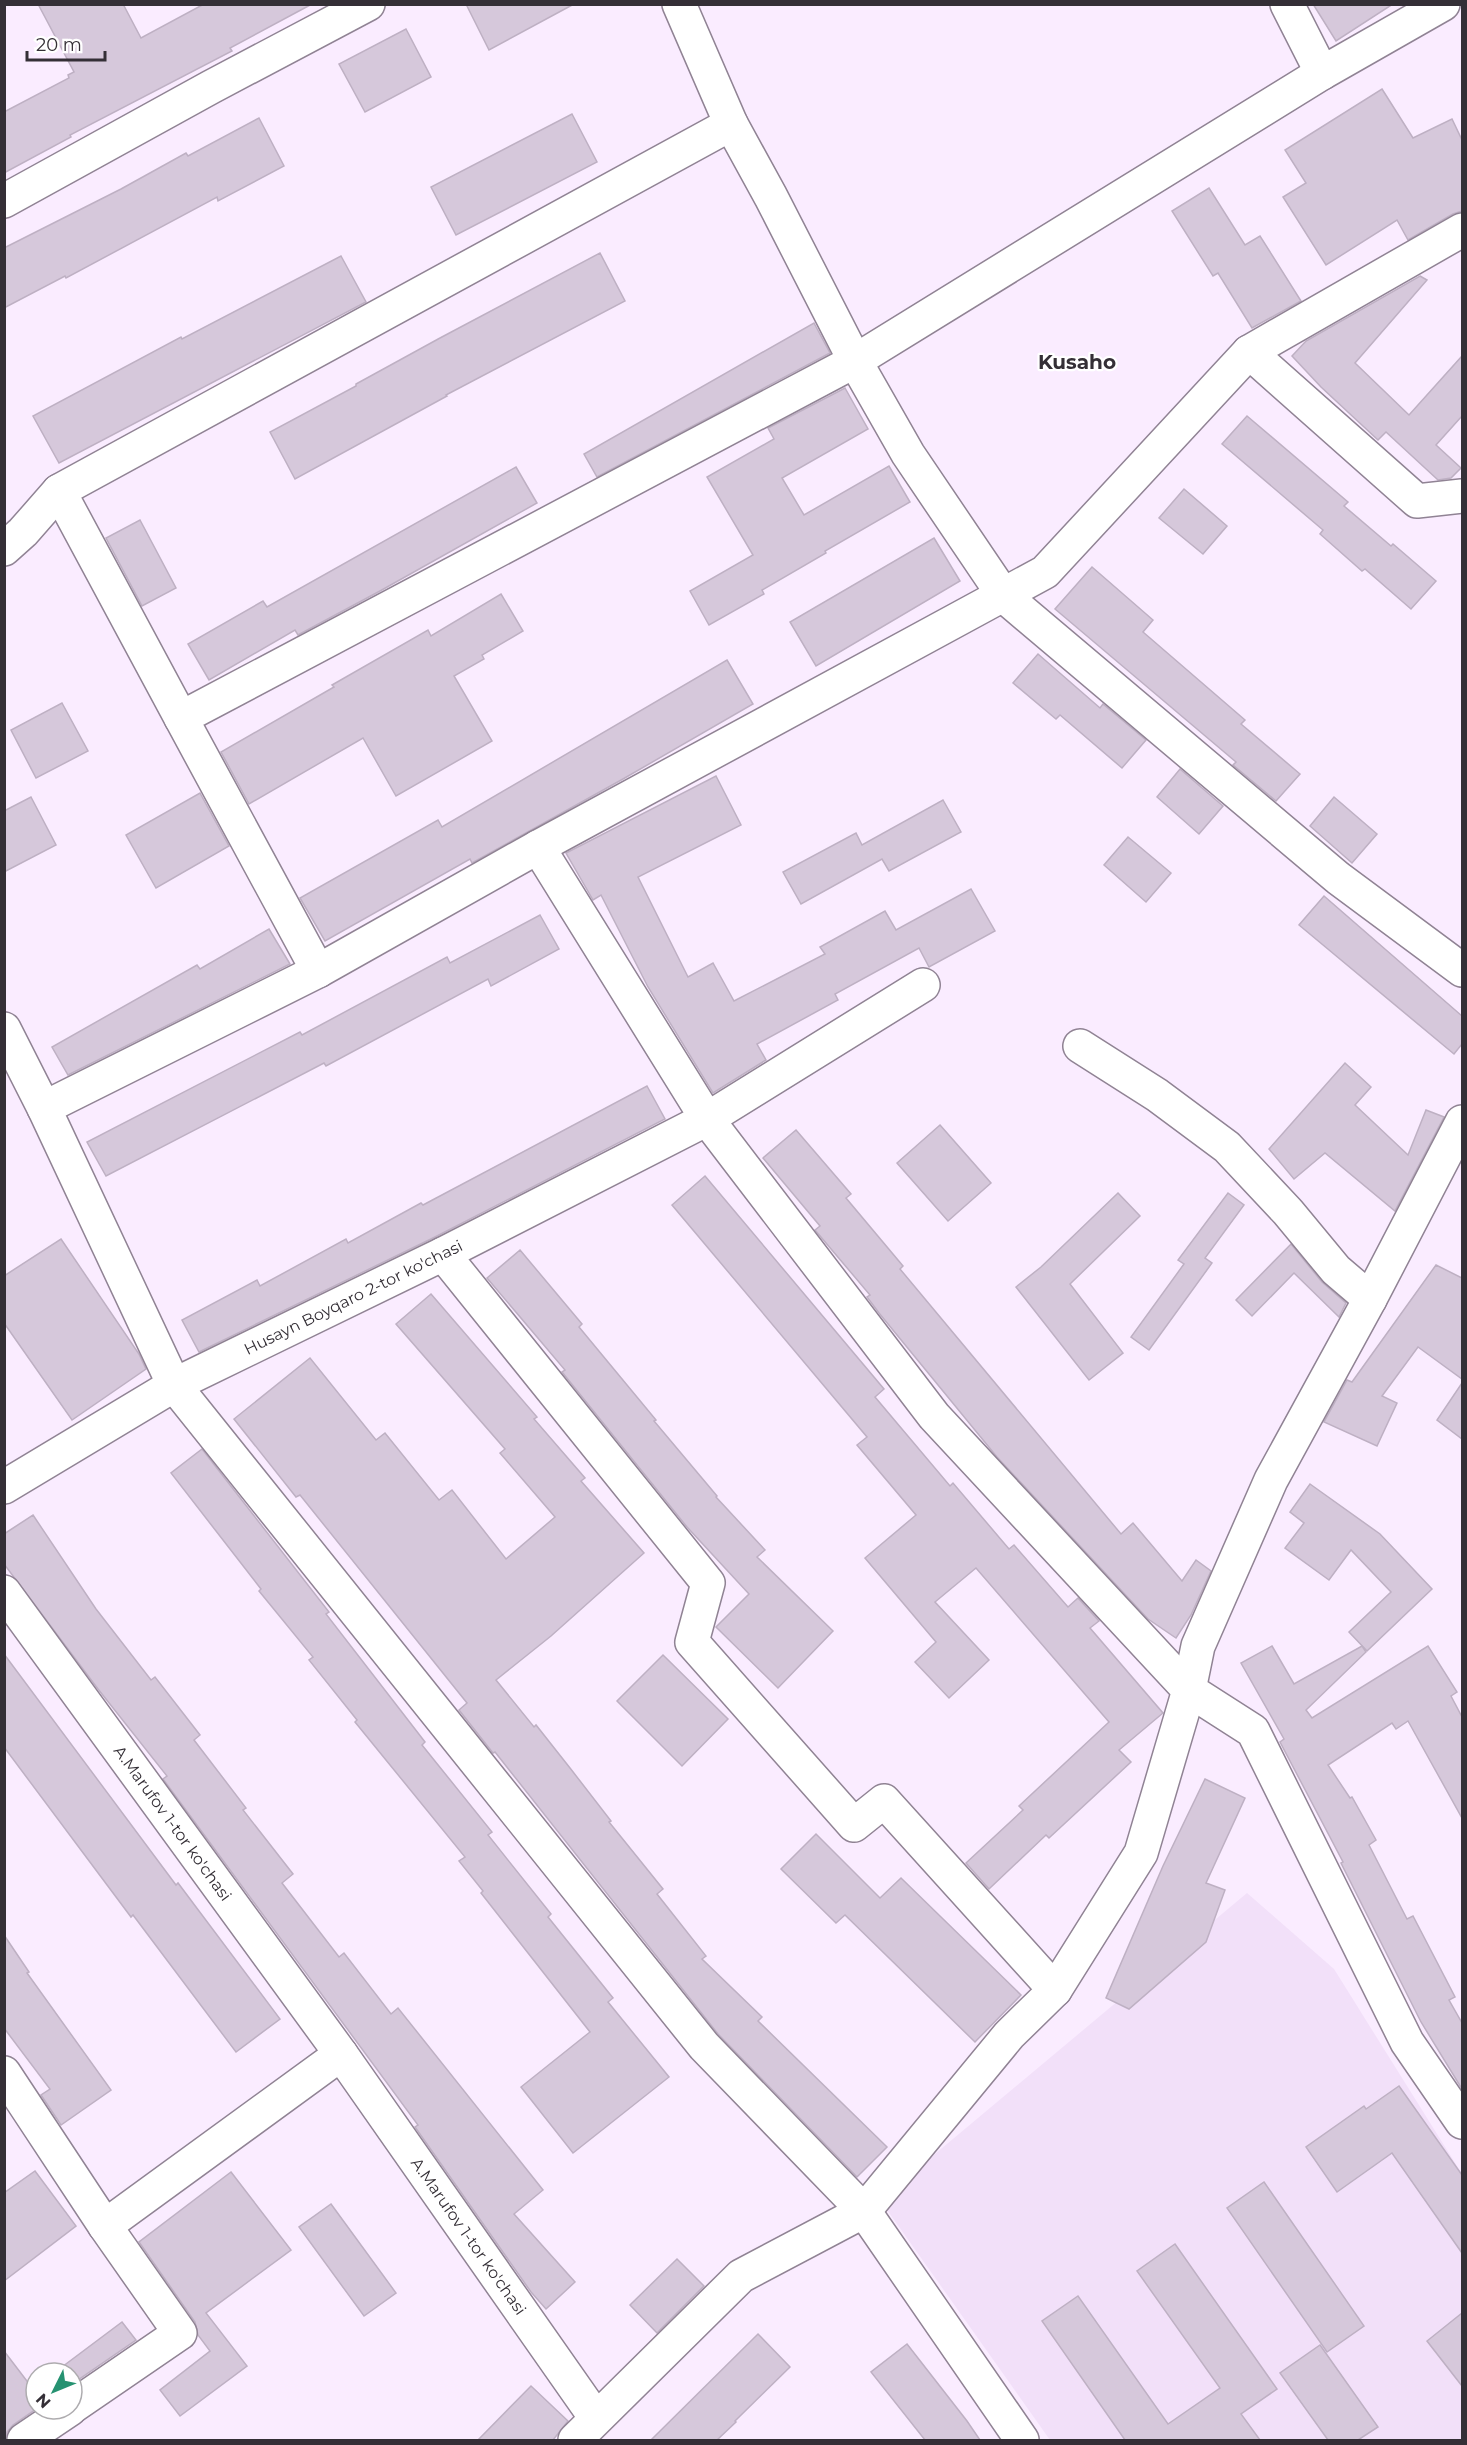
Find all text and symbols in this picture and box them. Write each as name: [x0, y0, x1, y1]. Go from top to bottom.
scale bar: [27, 24, 105, 62]
text: 20 m: [36, 34, 82, 56]
district label: Kusaho: [1038, 350, 1116, 374]
street label: Husayn Boyqaro 2-tor ko'chasi: [241, 1236, 466, 1359]
street label: A.Marufov 1-tor ko'chasi: [110, 1742, 235, 1905]
street label: A.Marufov 1-tor ko'chasi: [407, 2154, 530, 2318]
north arrow: [24, 2361, 84, 2421]
text: N: [32, 2390, 55, 2412]

